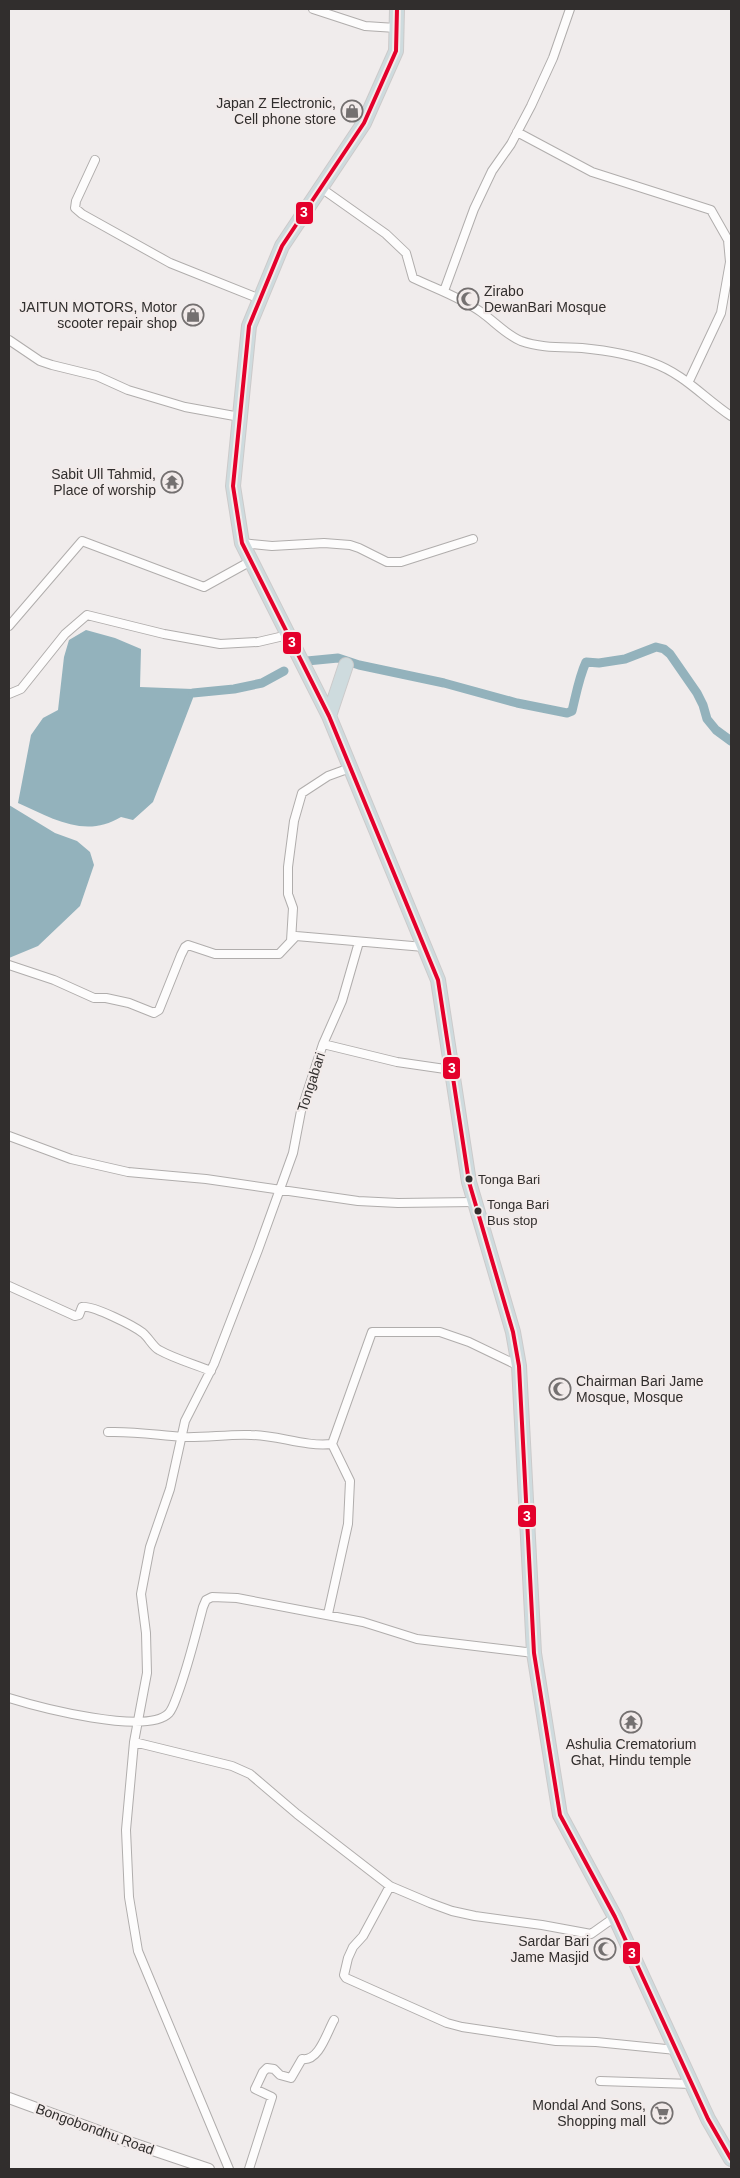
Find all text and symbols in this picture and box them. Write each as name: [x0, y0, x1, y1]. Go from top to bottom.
place label: Japan Z Electronic, Cell phone store: [216, 95, 336, 127]
shop icon: Japan Z Electronic, Cell phone store: [340, 99, 364, 123]
line badge: 3: [295, 201, 314, 225]
text: 3: [300, 204, 308, 220]
place label: Zirabo DewanBari Mosque: [484, 283, 606, 315]
mosque icon: Zirabo DewanBari Mosque: [456, 287, 480, 311]
place label: JAITUN MOTORS, Motor scooter repair shop: [19, 299, 177, 331]
shop icon: JAITUN MOTORS, Motor scooter repair shop: [181, 303, 205, 327]
place label: Sabit Ull Tahmid, Place of worship: [51, 466, 156, 498]
temple icon: Sabit Ull Tahmid, Place of worship: [160, 470, 184, 494]
line badge: 3: [282, 631, 302, 655]
text: 3: [288, 634, 296, 650]
street label: Tongabari: [294, 1050, 328, 1114]
line badge: 3: [442, 1056, 461, 1080]
text: 3: [448, 1060, 456, 1076]
place label: Tonga Bari: [478, 1172, 540, 1187]
marker: Tonga Bari: [464, 1174, 474, 1184]
place label: Tonga Bari Bus stop: [487, 1197, 549, 1228]
marker: Tonga Bari Bus stop: [473, 1206, 483, 1216]
place label: Chairman Bari Jame Mosque, Mosque: [576, 1373, 704, 1405]
mosque icon: Chairman Bari Jame Mosque, Mosque: [548, 1377, 572, 1401]
line badge: 3: [517, 1504, 537, 1528]
text: 3: [523, 1508, 531, 1524]
temple icon: Ashulia Crematorium Ghat, Hindu temple: [619, 1710, 643, 1734]
place label: Ashulia Crematorium Ghat, Hindu temple: [566, 1736, 696, 1768]
place label: Sardar Bari Jame Masjid: [510, 1933, 589, 1965]
mosque icon: Sardar Bari Jame Masjid: [593, 1937, 617, 1961]
line badge: 3: [622, 1941, 641, 1965]
text: 3: [628, 1945, 636, 1961]
place label: Mondal And Sons, Shopping mall: [532, 2097, 646, 2129]
street label: Bongobondhu Road: [34, 2100, 156, 2158]
supermarket icon: Mondal And Sons, Shopping mall: [650, 2101, 674, 2125]

